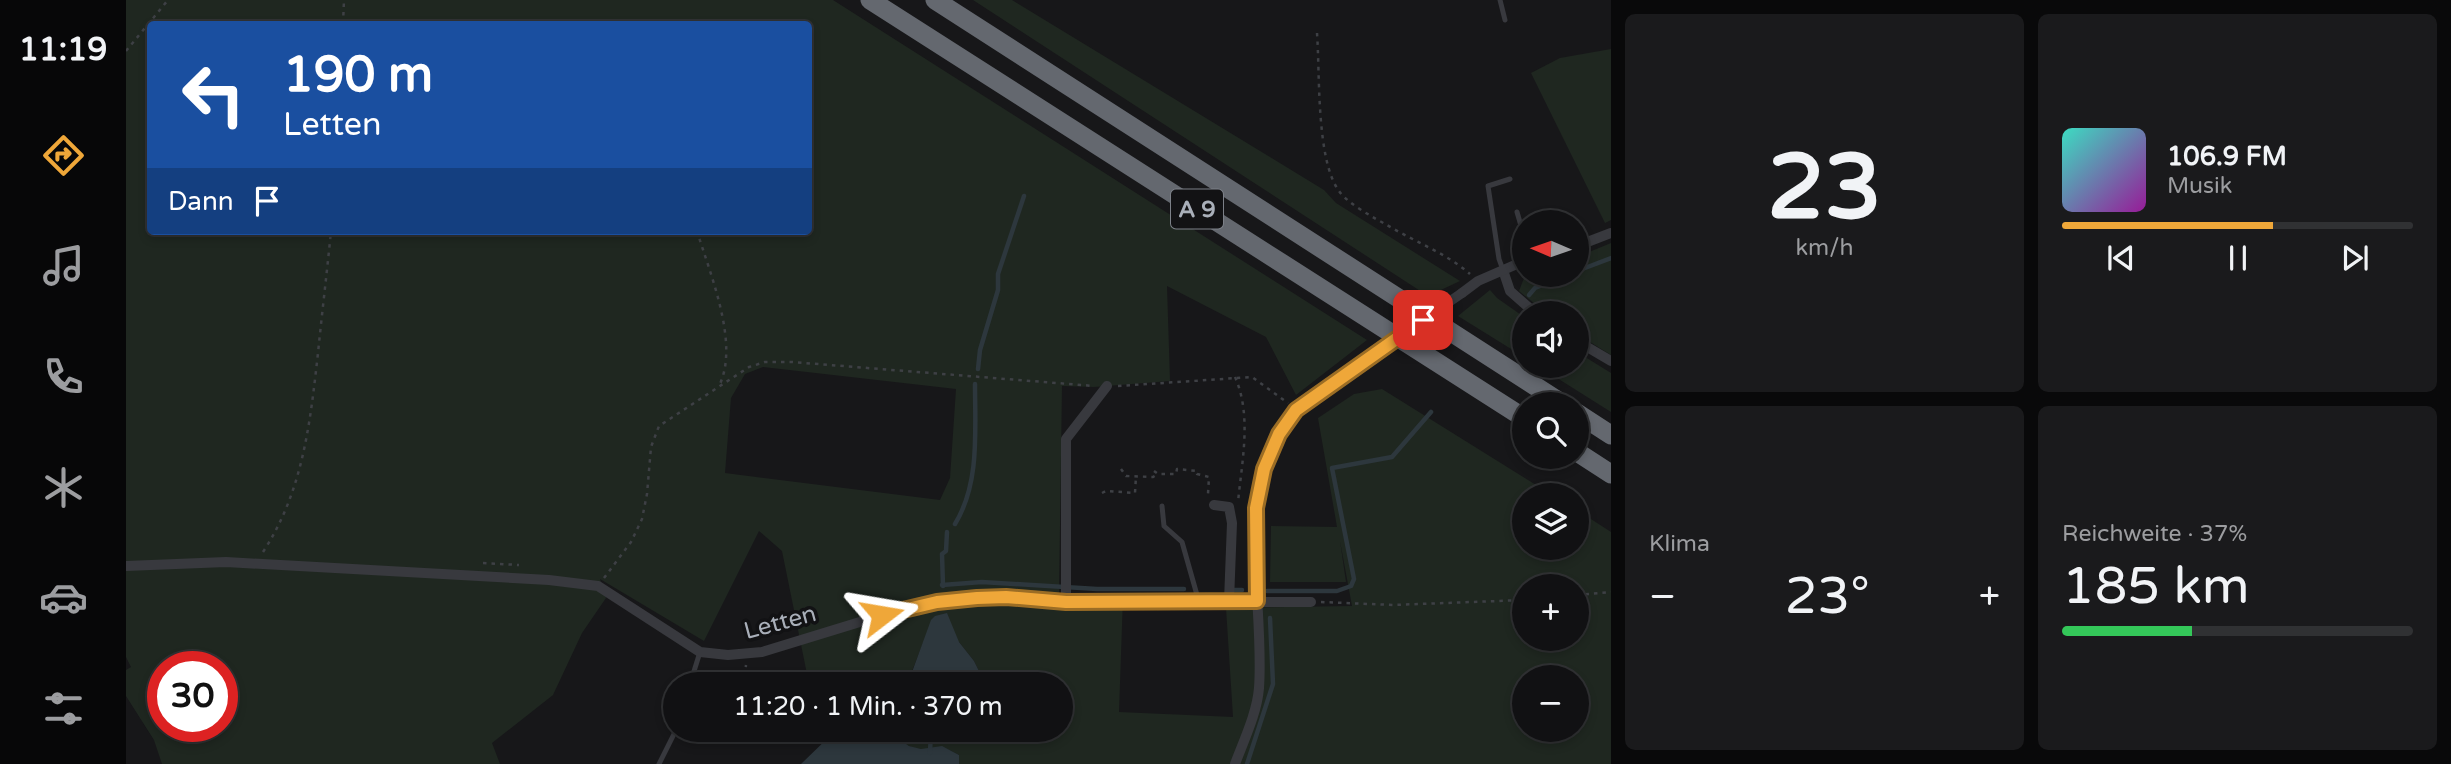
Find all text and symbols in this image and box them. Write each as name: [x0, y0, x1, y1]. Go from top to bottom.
text: 11:19: [19, 31, 107, 69]
text: 190 m: [283, 46, 433, 105]
icon: left: [168, 49, 259, 140]
text: Letten: [283, 106, 381, 144]
icon: directions: [39, 131, 88, 180]
text: 23: [1767, 133, 1882, 243]
text: 106.9 FM: [2167, 141, 2287, 172]
text: Musik: [2167, 172, 2232, 200]
icon: arrive: [248, 182, 286, 220]
text: Dann: [168, 186, 234, 217]
road number: A 9: [1171, 190, 1223, 229]
north arrow: [1512, 210, 1589, 287]
map controls: [1512, 210, 1589, 742]
text: km/h: [1796, 234, 1853, 262]
icon: previous: [2102, 239, 2140, 277]
icon: pause: [2219, 239, 2257, 277]
icon: next: [2336, 239, 2374, 277]
icon: music: [39, 241, 88, 290]
pin: [1393, 290, 1453, 350]
icon: arrive: [1404, 301, 1442, 339]
button: sound: [1512, 301, 1589, 378]
icon: phone: [39, 352, 88, 401]
button: search: [1512, 392, 1589, 469]
icon: climate: [39, 463, 88, 512]
button: layers: [1512, 483, 1589, 560]
text: Reichweite · 37%: [2062, 520, 2247, 548]
text: Klima: [1649, 530, 1710, 558]
text: 185 km: [2062, 555, 2250, 618]
text: 23°: [1785, 565, 1870, 628]
icon: car: [39, 573, 88, 622]
button: +: [1512, 574, 1589, 651]
text: −: [1649, 574, 1676, 620]
text: +: [1979, 574, 2000, 620]
position arrow: [845, 578, 919, 652]
street label: Letten: [741, 599, 820, 646]
speed limit sign: 30: [147, 651, 238, 742]
button: −: [1512, 665, 1589, 742]
icon: filters: [39, 684, 88, 733]
text: 11:20 · 1 Min. · 370 m: [733, 691, 1003, 722]

